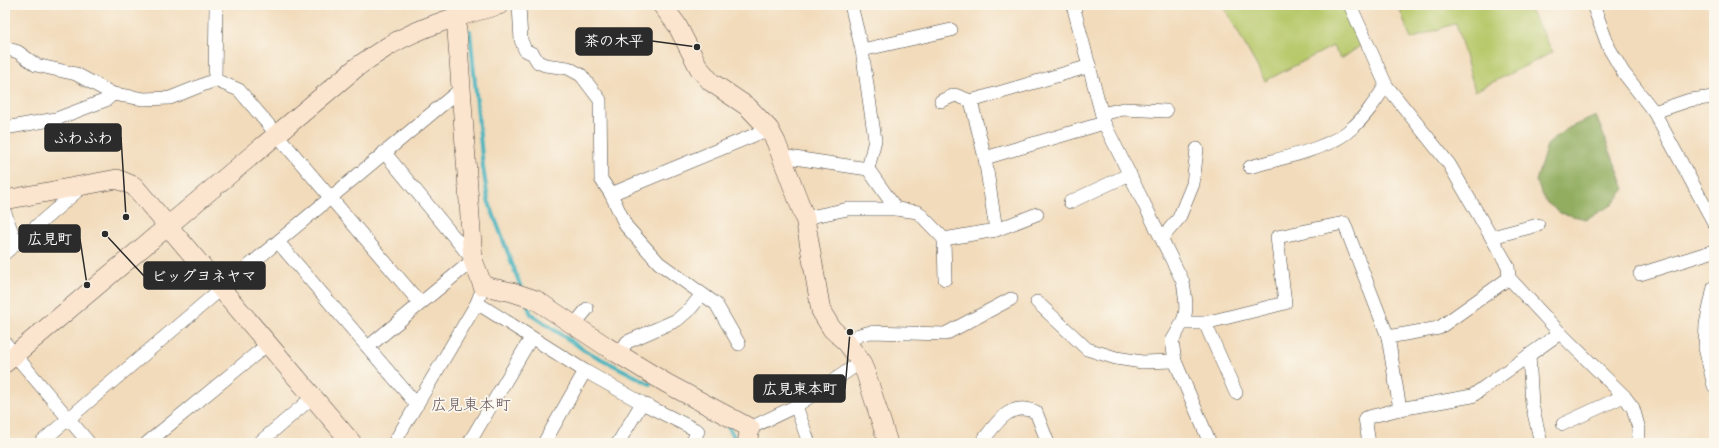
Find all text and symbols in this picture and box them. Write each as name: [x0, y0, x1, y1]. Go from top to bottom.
callout: 茶の木平: [576, 28, 652, 55]
text: 茶の木平: [584, 31, 644, 52]
callout: ふわふわ: [45, 124, 121, 151]
text: ふわふわ: [53, 128, 113, 149]
callout: 広見町: [19, 225, 80, 252]
text: 広見町: [27, 229, 73, 250]
callout: ビッグヨネヤマ: [144, 262, 265, 289]
text: ビッグヨネヤマ: [151, 266, 257, 287]
callout: 広見東本町: [754, 375, 845, 402]
text: 広見東本町: [762, 379, 838, 400]
district label: 広見東本町: [431, 394, 511, 416]

